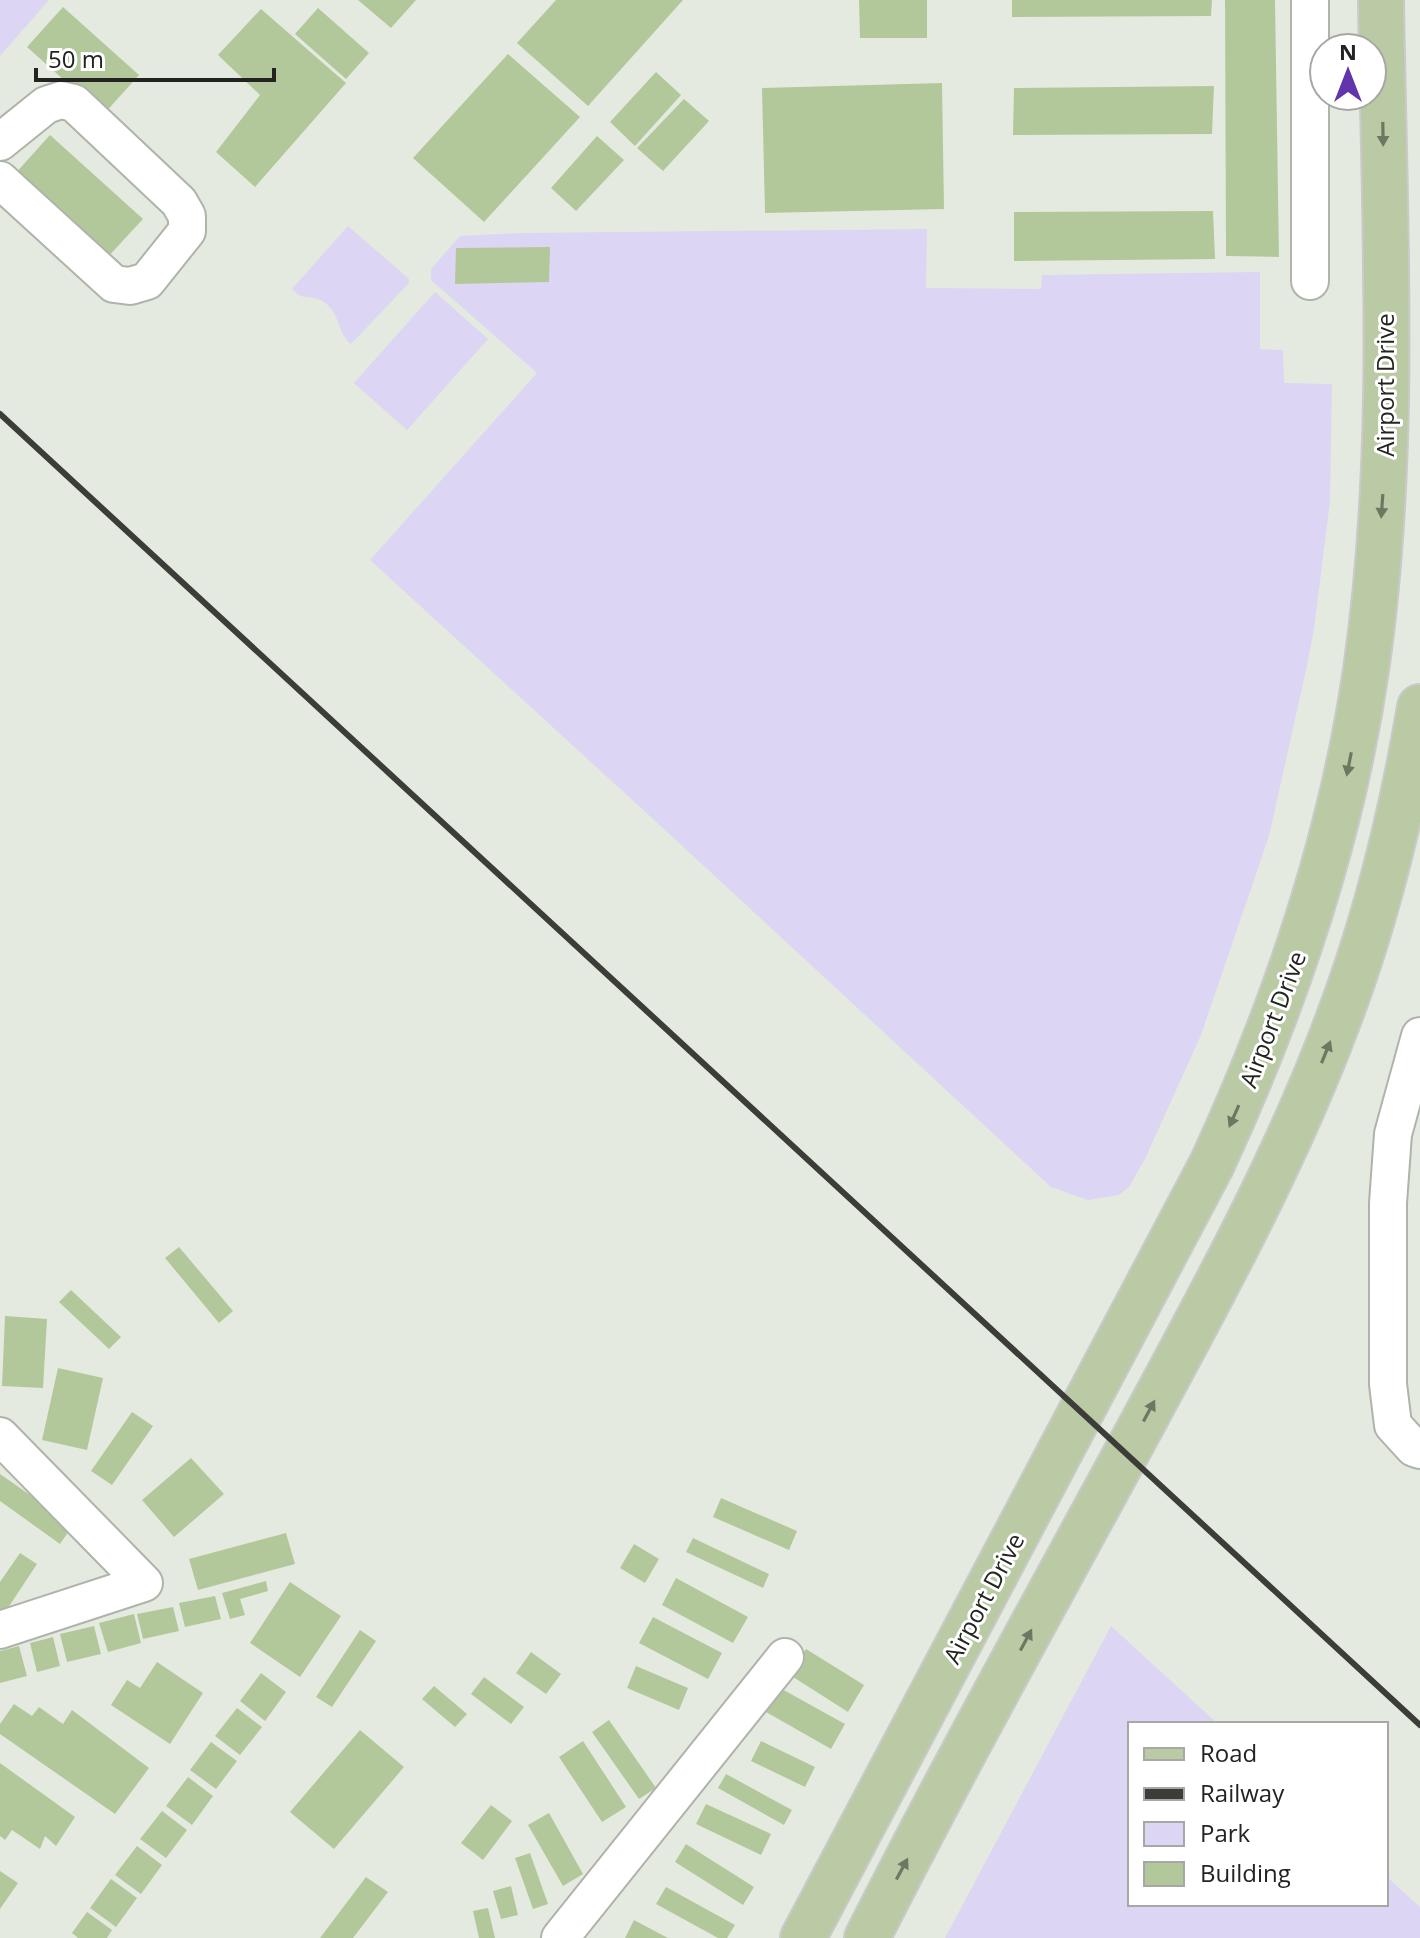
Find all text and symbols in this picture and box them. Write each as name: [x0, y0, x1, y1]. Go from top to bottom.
scale bar: [36, 32, 274, 82]
north arrow: [1308, 32, 1388, 112]
text: N: [1339, 36, 1357, 66]
text: 50 m: [48, 42, 104, 75]
one-way arrow: [1376, 122, 1389, 147]
street label: Airport Drive: [1368, 313, 1401, 457]
one-way arrow: [1375, 494, 1388, 519]
one-way arrow: [1342, 751, 1355, 776]
street label: Airport Drive: [1231, 946, 1313, 1092]
one-way arrow: [1320, 1040, 1333, 1064]
one-way arrow: [1227, 1105, 1241, 1128]
one-way arrow: [1142, 1400, 1156, 1422]
street label: Airport Drive: [935, 1527, 1031, 1669]
one-way arrow: [1019, 1628, 1032, 1651]
legend: [1128, 1722, 1388, 1906]
text: Road: [1200, 1736, 1257, 1769]
text: Railway: [1200, 1776, 1285, 1809]
text: Park: [1200, 1816, 1251, 1849]
text: Building: [1200, 1856, 1291, 1889]
one-way arrow: [896, 1857, 909, 1880]

